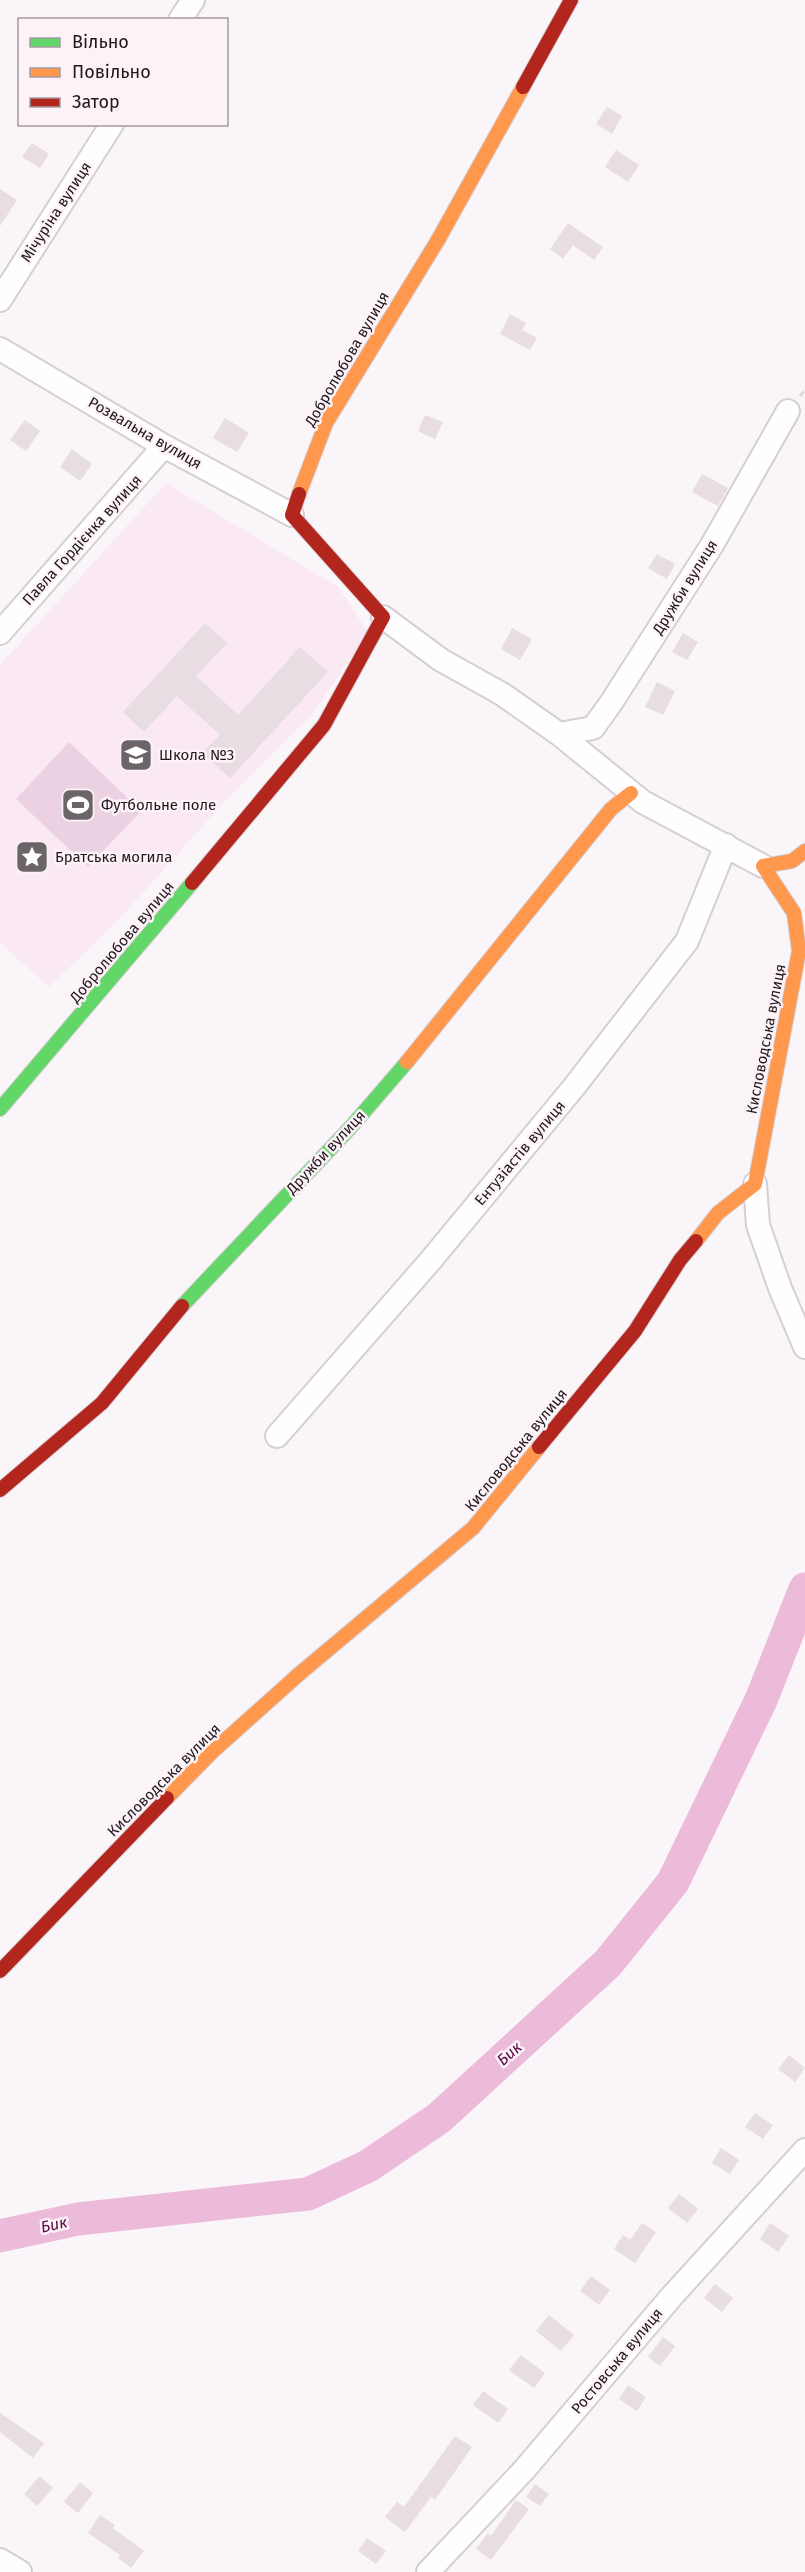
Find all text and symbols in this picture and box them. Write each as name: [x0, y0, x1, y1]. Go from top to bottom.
legend: [18, 18, 228, 126]
text: Вільно: [72, 31, 129, 53]
text: Повільно: [72, 61, 151, 83]
text: Затор: [72, 91, 120, 113]
street label: Мічуріна вулиця: [17, 159, 95, 265]
street label: Добролюбова вулиця: [301, 288, 393, 430]
street label: Розвальна вулиця: [85, 393, 205, 473]
street label: Павла Гордієнка вулиця: [19, 471, 145, 609]
street label: Дружби вулиця: [648, 536, 721, 638]
school or university icon: Школа №3: [118, 737, 154, 773]
place label: Школа №3: [159, 746, 234, 764]
sports icon: Футбольне поле: [60, 787, 96, 823]
place label: Футбольне поле: [101, 796, 216, 814]
place icon: Братська могила: [14, 839, 50, 875]
place label: Братська могила: [55, 848, 172, 866]
street label: Добролюбова вулиця: [65, 878, 178, 1007]
street label: Кисловодська вулиця: [743, 962, 789, 1116]
street label: Ентузіастів вулиця: [471, 1097, 569, 1209]
street label: Дружби вулиця: [282, 1106, 369, 1198]
street label: Кисловодська вулиця: [461, 1385, 571, 1515]
street label: Кисловодська вулиця: [104, 1720, 224, 1840]
water label: Бик: [493, 2037, 526, 2069]
water label: Бик: [39, 2212, 70, 2237]
street label: Ростовська вулиця: [568, 2304, 666, 2418]

